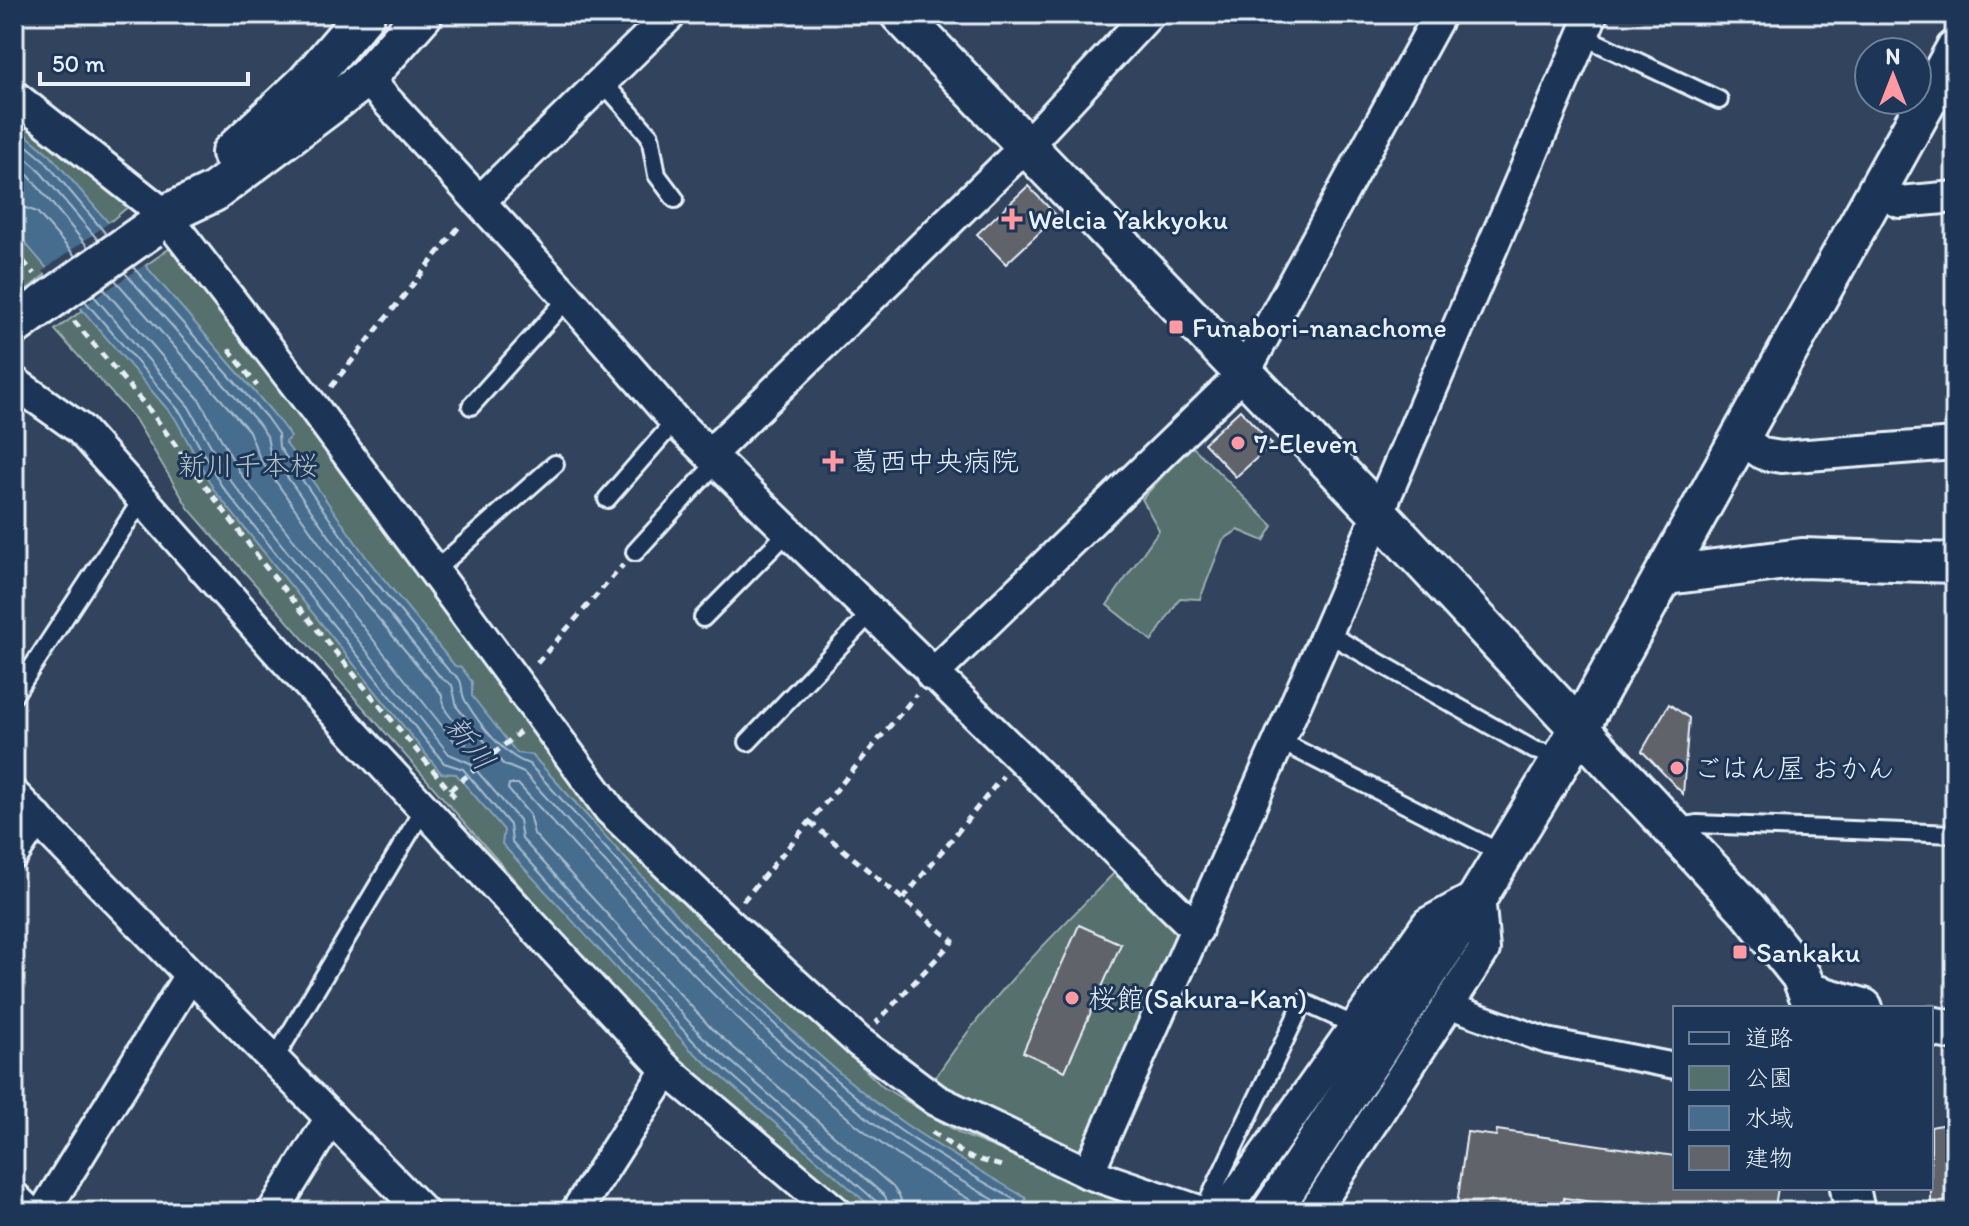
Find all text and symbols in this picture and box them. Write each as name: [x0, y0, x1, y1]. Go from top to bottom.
scale bar: [40, 36, 248, 86]
north arrow: [1853, 36, 1933, 116]
text: N: [1886, 43, 1900, 70]
text: 50 m: [52, 49, 105, 78]
place label: Welcia Yakkyoku: [1028, 202, 1228, 236]
marker: Welcia Yakkyoku: [1003, 210, 1021, 228]
place label: Funabori-nanachome: [1192, 310, 1447, 344]
marker: Funabori-nanachome: [1167, 318, 1185, 336]
place label: 7-Eleven: [1254, 426, 1358, 460]
marker: 7-Eleven: [1229, 434, 1247, 452]
place label: 葛西中央病院: [851, 444, 1019, 478]
park label: 新川千本桜: [178, 448, 318, 482]
marker: 葛西中央病院: [822, 450, 844, 472]
water label: 新川: [437, 708, 503, 778]
place label: ごはん屋 おかん: [1693, 751, 1895, 785]
marker: ごはん屋 おかん: [1668, 759, 1686, 777]
place label: Sankaku: [1756, 935, 1861, 969]
marker: Sankaku: [1731, 943, 1749, 961]
place label: 桜館(Sakura-Kan): [1088, 981, 1307, 1015]
marker: 桜館(Sakura-Kan): [1063, 989, 1081, 1007]
legend: [1673, 1006, 1933, 1190]
text: 道路: [1745, 1023, 1793, 1052]
text: 公園: [1745, 1063, 1793, 1092]
text: 水域: [1745, 1103, 1793, 1132]
text: 建物: [1745, 1143, 1793, 1172]

